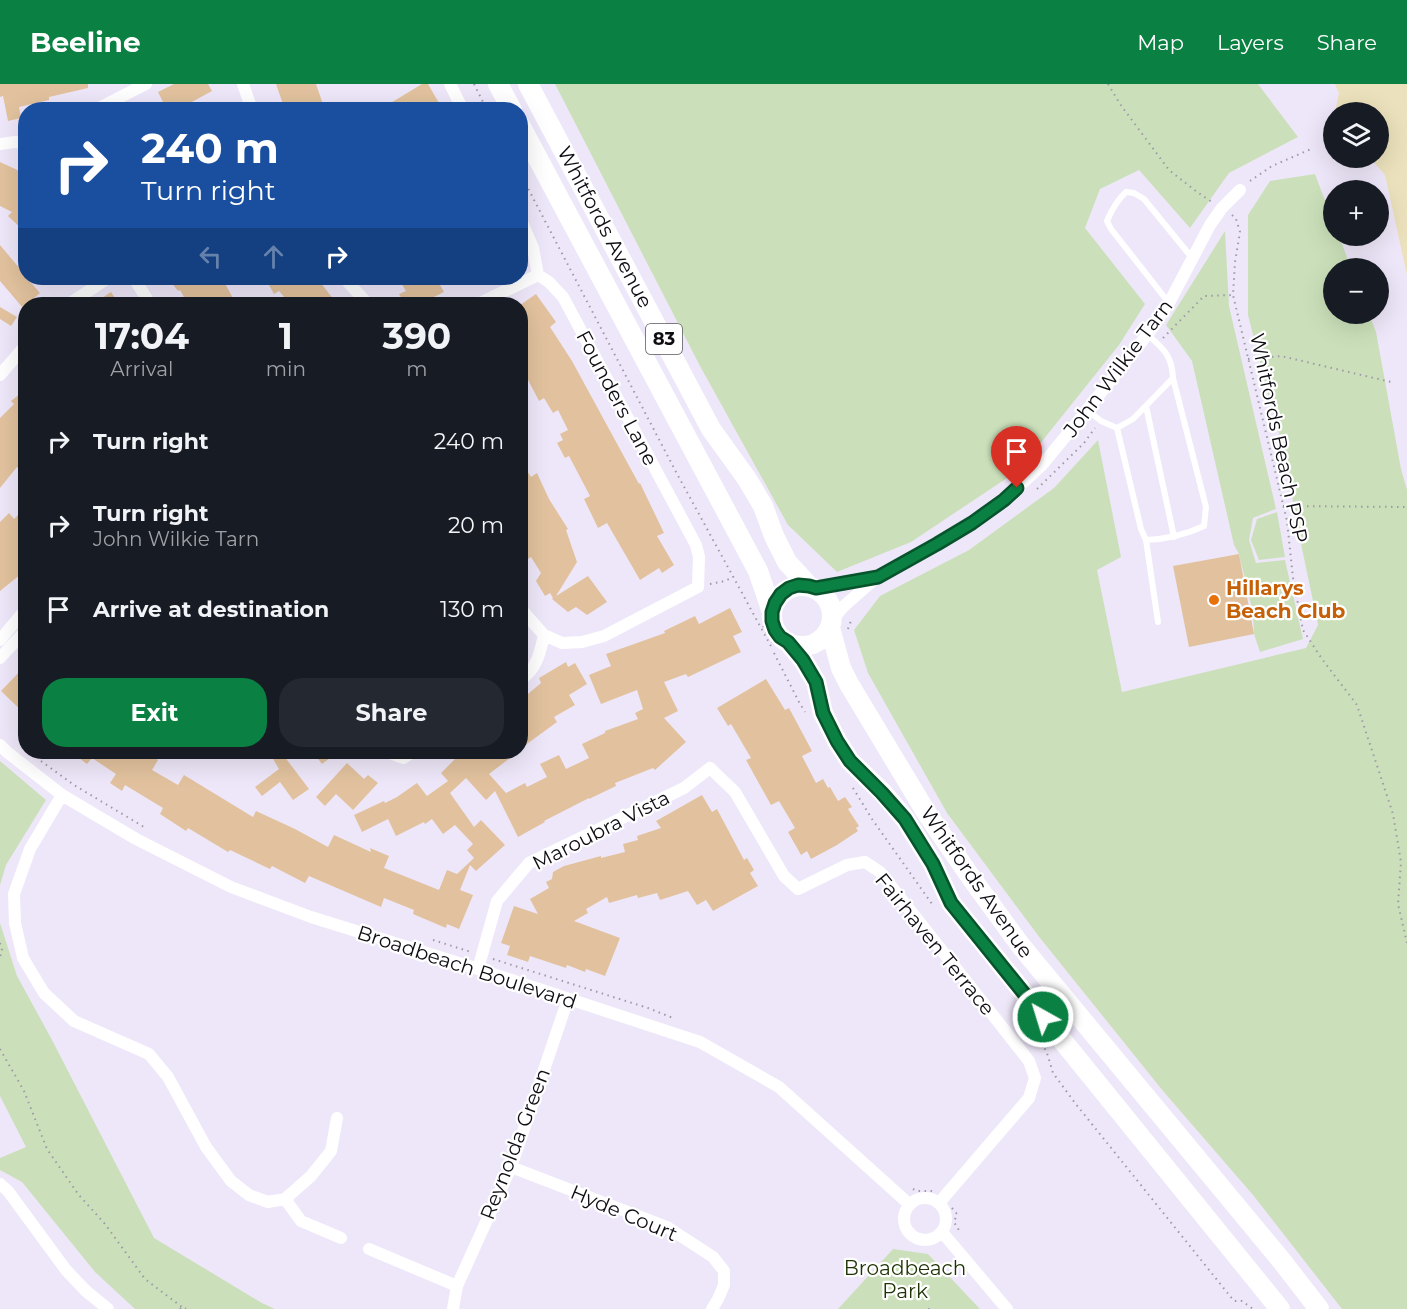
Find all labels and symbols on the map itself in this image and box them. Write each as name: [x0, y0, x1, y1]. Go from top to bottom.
street label: Whitfords Avenue: [552, 142, 658, 312]
street label: John Wilkie Tarn: [1058, 294, 1178, 442]
road number: 83: [646, 324, 682, 354]
street label: Founders Lane: [571, 326, 663, 470]
street label: Whitfords Beach PSP: [1245, 331, 1313, 545]
pin: [991, 426, 1042, 488]
place label: Hillarys Beach Club: [1226, 576, 1346, 623]
marker: Hillarys Beach Club: [1207, 593, 1221, 607]
street label: Maroubra Vista: [528, 785, 674, 875]
street label: Whitfords Avenue: [916, 802, 1038, 962]
street label: Fairhaven Terrace: [870, 868, 1000, 1020]
street label: Broadbeach Boulevard: [354, 920, 580, 1014]
position arrow: [1011, 985, 1075, 1049]
street label: Reynolda Green: [475, 1065, 555, 1223]
street label: Hyde Court: [567, 1180, 681, 1246]
park label: Broadbeach Park: [844, 1256, 966, 1303]

